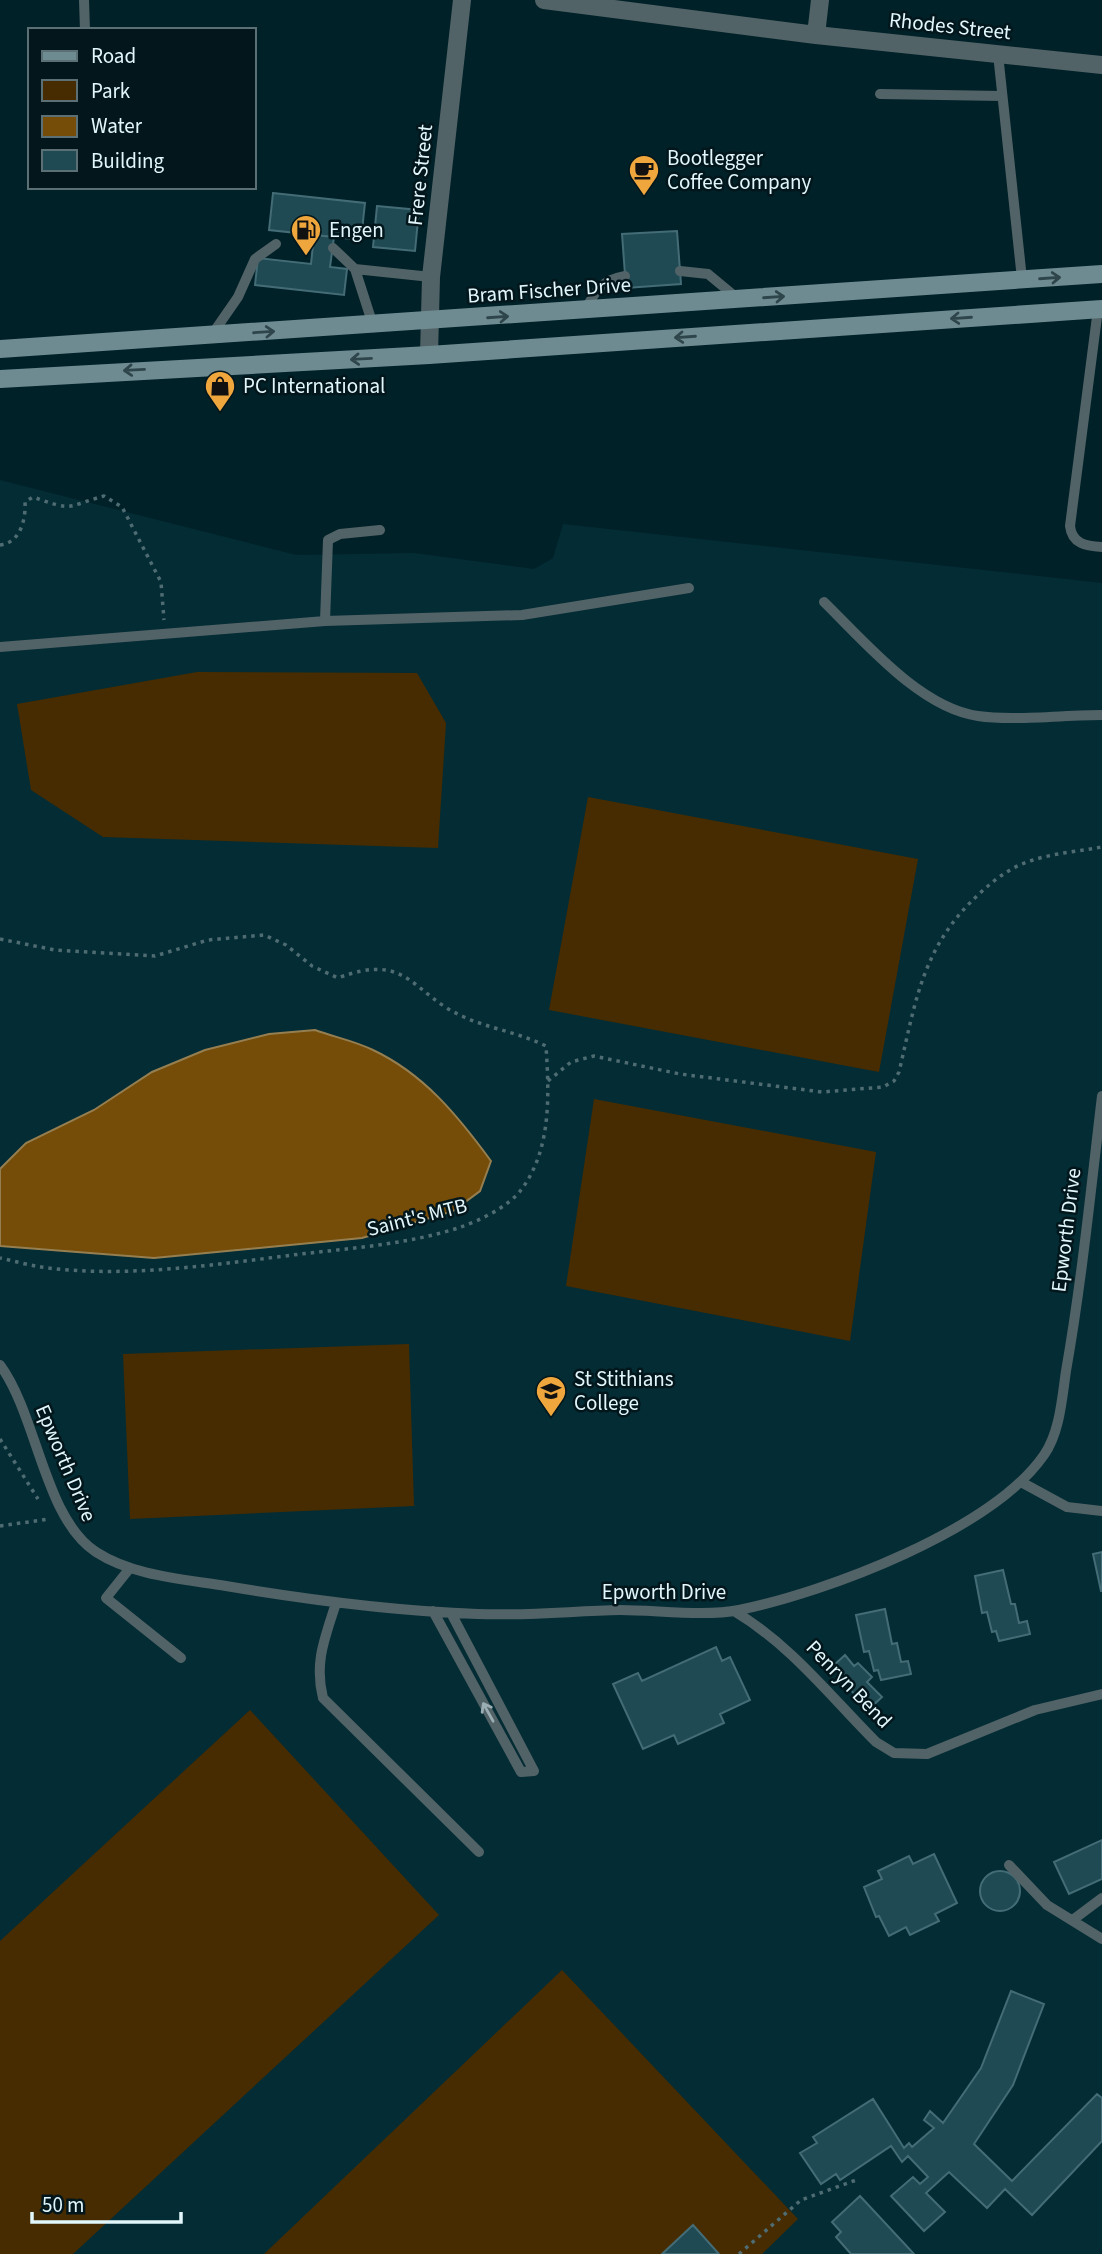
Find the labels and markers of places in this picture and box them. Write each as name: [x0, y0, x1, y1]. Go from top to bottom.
place label: Bootlegger Coffee Company: [667, 143, 811, 197]
cafe icon: Bootlegger Coffee Company: [627, 153, 661, 197]
fuel station icon: Engen: [289, 213, 323, 257]
place label: Engen: [329, 215, 384, 245]
shop icon: PC International: [203, 369, 237, 413]
place label: PC International: [243, 371, 385, 401]
place label: St Stithians College: [574, 1364, 674, 1418]
school or university icon: St Stithians College: [534, 1374, 568, 1418]

